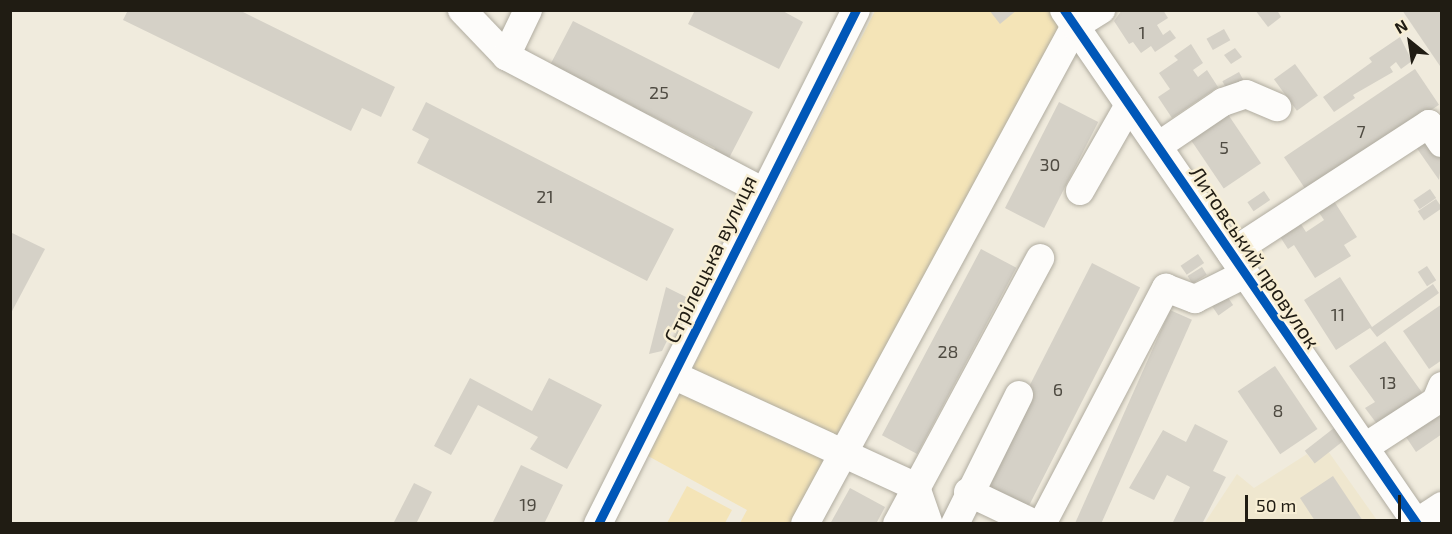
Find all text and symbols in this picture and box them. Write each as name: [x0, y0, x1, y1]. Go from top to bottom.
north arrow: [1380, 12, 1440, 72]
text: N: [1391, 15, 1411, 37]
house number: 1: [1138, 21, 1146, 43]
house number: 25: [649, 81, 669, 103]
house number: 7: [1356, 120, 1366, 142]
house number: 5: [1219, 136, 1229, 158]
house number: 30: [1040, 153, 1060, 175]
street label: Литовський провулок: [1184, 161, 1326, 353]
street label: Стрілецька вулиця: [658, 171, 762, 347]
house number: 21: [536, 185, 554, 207]
house number: 11: [1331, 303, 1345, 325]
house number: 28: [937, 340, 959, 362]
house number: 13: [1379, 371, 1397, 393]
house number: 6: [1053, 378, 1063, 400]
house number: 8: [1273, 399, 1283, 421]
scale bar: [1248, 483, 1404, 521]
house number: 19: [519, 493, 537, 515]
text: 50 m: [1256, 494, 1296, 516]

